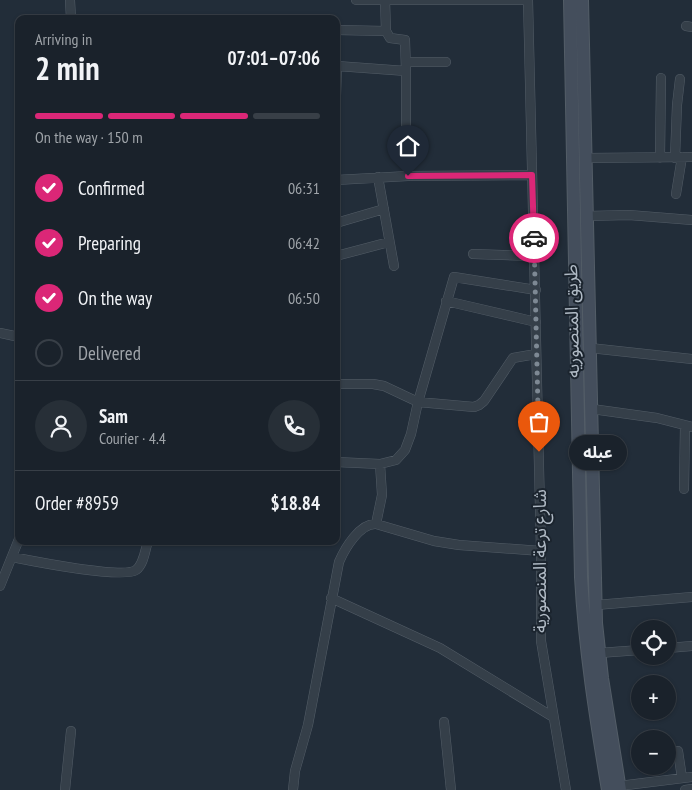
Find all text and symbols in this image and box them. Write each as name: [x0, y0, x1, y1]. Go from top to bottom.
text: Arriving in: [35, 29, 92, 49]
text: 07:01–07:06: [227, 46, 320, 70]
text: 2 min: [35, 47, 100, 89]
pin: [387, 125, 429, 176]
text: On the way · 150 m: [35, 127, 143, 147]
icon: home: [394, 132, 422, 160]
icon: check: [35, 174, 63, 202]
text: Confirmed: [78, 176, 145, 200]
text: 06:31: [288, 178, 320, 198]
courier: [509, 213, 559, 263]
icon: car: [520, 224, 548, 252]
icon: check: [35, 229, 63, 257]
text: Preparing: [78, 231, 141, 255]
text: 06:42: [288, 233, 320, 253]
street label: طريق المنصوريه: [559, 264, 584, 378]
icon: check: [35, 284, 63, 312]
text: On the way: [78, 286, 152, 310]
text: 06:50: [288, 288, 320, 308]
text: Delivered: [78, 341, 141, 365]
button: person: [35, 400, 87, 452]
button: phone: [268, 400, 320, 452]
pin: [518, 401, 560, 452]
text: Sam: [99, 404, 128, 428]
icon: bag: [525, 408, 553, 436]
text: Courier · 4.4: [99, 428, 166, 448]
callout: عبله: [569, 434, 626, 470]
text: عبله: [583, 442, 613, 462]
street label: شارع ترعة المنصورية: [528, 489, 554, 633]
text: Order #8959: [35, 491, 119, 515]
text: $18.84: [271, 491, 320, 515]
map controls: [631, 620, 676, 775]
button: locate: [631, 620, 676, 665]
button: +: [631, 675, 676, 720]
button: −: [631, 730, 676, 775]

